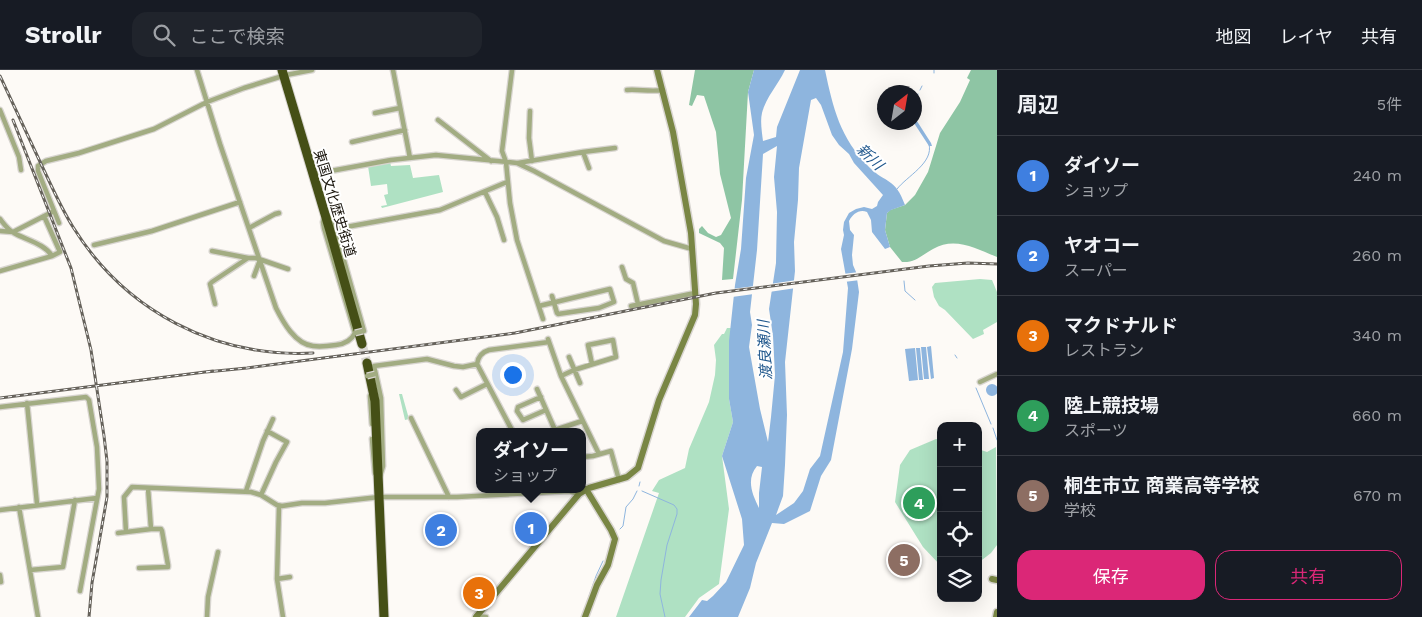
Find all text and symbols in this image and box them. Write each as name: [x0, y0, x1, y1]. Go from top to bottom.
search box: [132, 12, 482, 57]
text: Strollr: [25, 21, 102, 49]
icon: search: [150, 21, 178, 49]
text: ここで検索: [190, 25, 285, 48]
text: 地図: [1216, 26, 1252, 47]
text: レイヤ: [1280, 26, 1333, 47]
text: 共有: [1361, 26, 1397, 47]
north arrow: [877, 85, 922, 130]
text: 周辺: [1017, 92, 1059, 117]
text: 5件: [1377, 95, 1402, 114]
water label: 新川: [853, 140, 888, 175]
street label: 東国文化歴史街道: [311, 147, 359, 259]
text: ダイソー: [1064, 154, 1140, 177]
text: 1: [1030, 166, 1036, 185]
text: 240 m: [1353, 166, 1402, 185]
text: ショップ: [1064, 181, 1128, 200]
text: ヤオコー: [1064, 234, 1140, 257]
text: 2: [1028, 246, 1038, 265]
text: 260 m: [1352, 246, 1402, 265]
text: スーパー: [1064, 261, 1128, 280]
text: マクドナルド: [1064, 314, 1178, 337]
water label: 渡良瀬川: [754, 318, 776, 380]
text: 3: [1028, 326, 1038, 345]
text: 340 m: [1352, 326, 1402, 345]
text: レストラン: [1064, 341, 1144, 360]
your location: [500, 362, 526, 388]
text: 陸上競技場: [1064, 394, 1159, 417]
text: 4: [1028, 406, 1038, 425]
text: 660 m: [1352, 406, 1402, 425]
text: スポーツ: [1064, 421, 1128, 440]
map controls: [937, 422, 982, 602]
button: +: [937, 422, 982, 467]
popup: [476, 428, 586, 493]
text: ダイソー: [493, 439, 569, 462]
text: ショップ: [493, 466, 557, 485]
button: −: [937, 467, 982, 512]
text: 桐生市立 商業高等学校: [1064, 474, 1259, 497]
pin: 4: [903, 484, 935, 522]
text: 5: [1028, 486, 1038, 505]
text: 670 m: [1353, 486, 1402, 505]
text: 学校: [1064, 501, 1096, 520]
pin: 1: [515, 509, 547, 547]
pin: 2: [425, 511, 457, 549]
button: locate: [937, 512, 982, 557]
pin: 5: [888, 541, 920, 579]
button: 保存: [1017, 550, 1205, 600]
button: 共有: [1215, 550, 1402, 600]
button: layers: [937, 557, 982, 602]
pin: 3: [463, 574, 495, 612]

